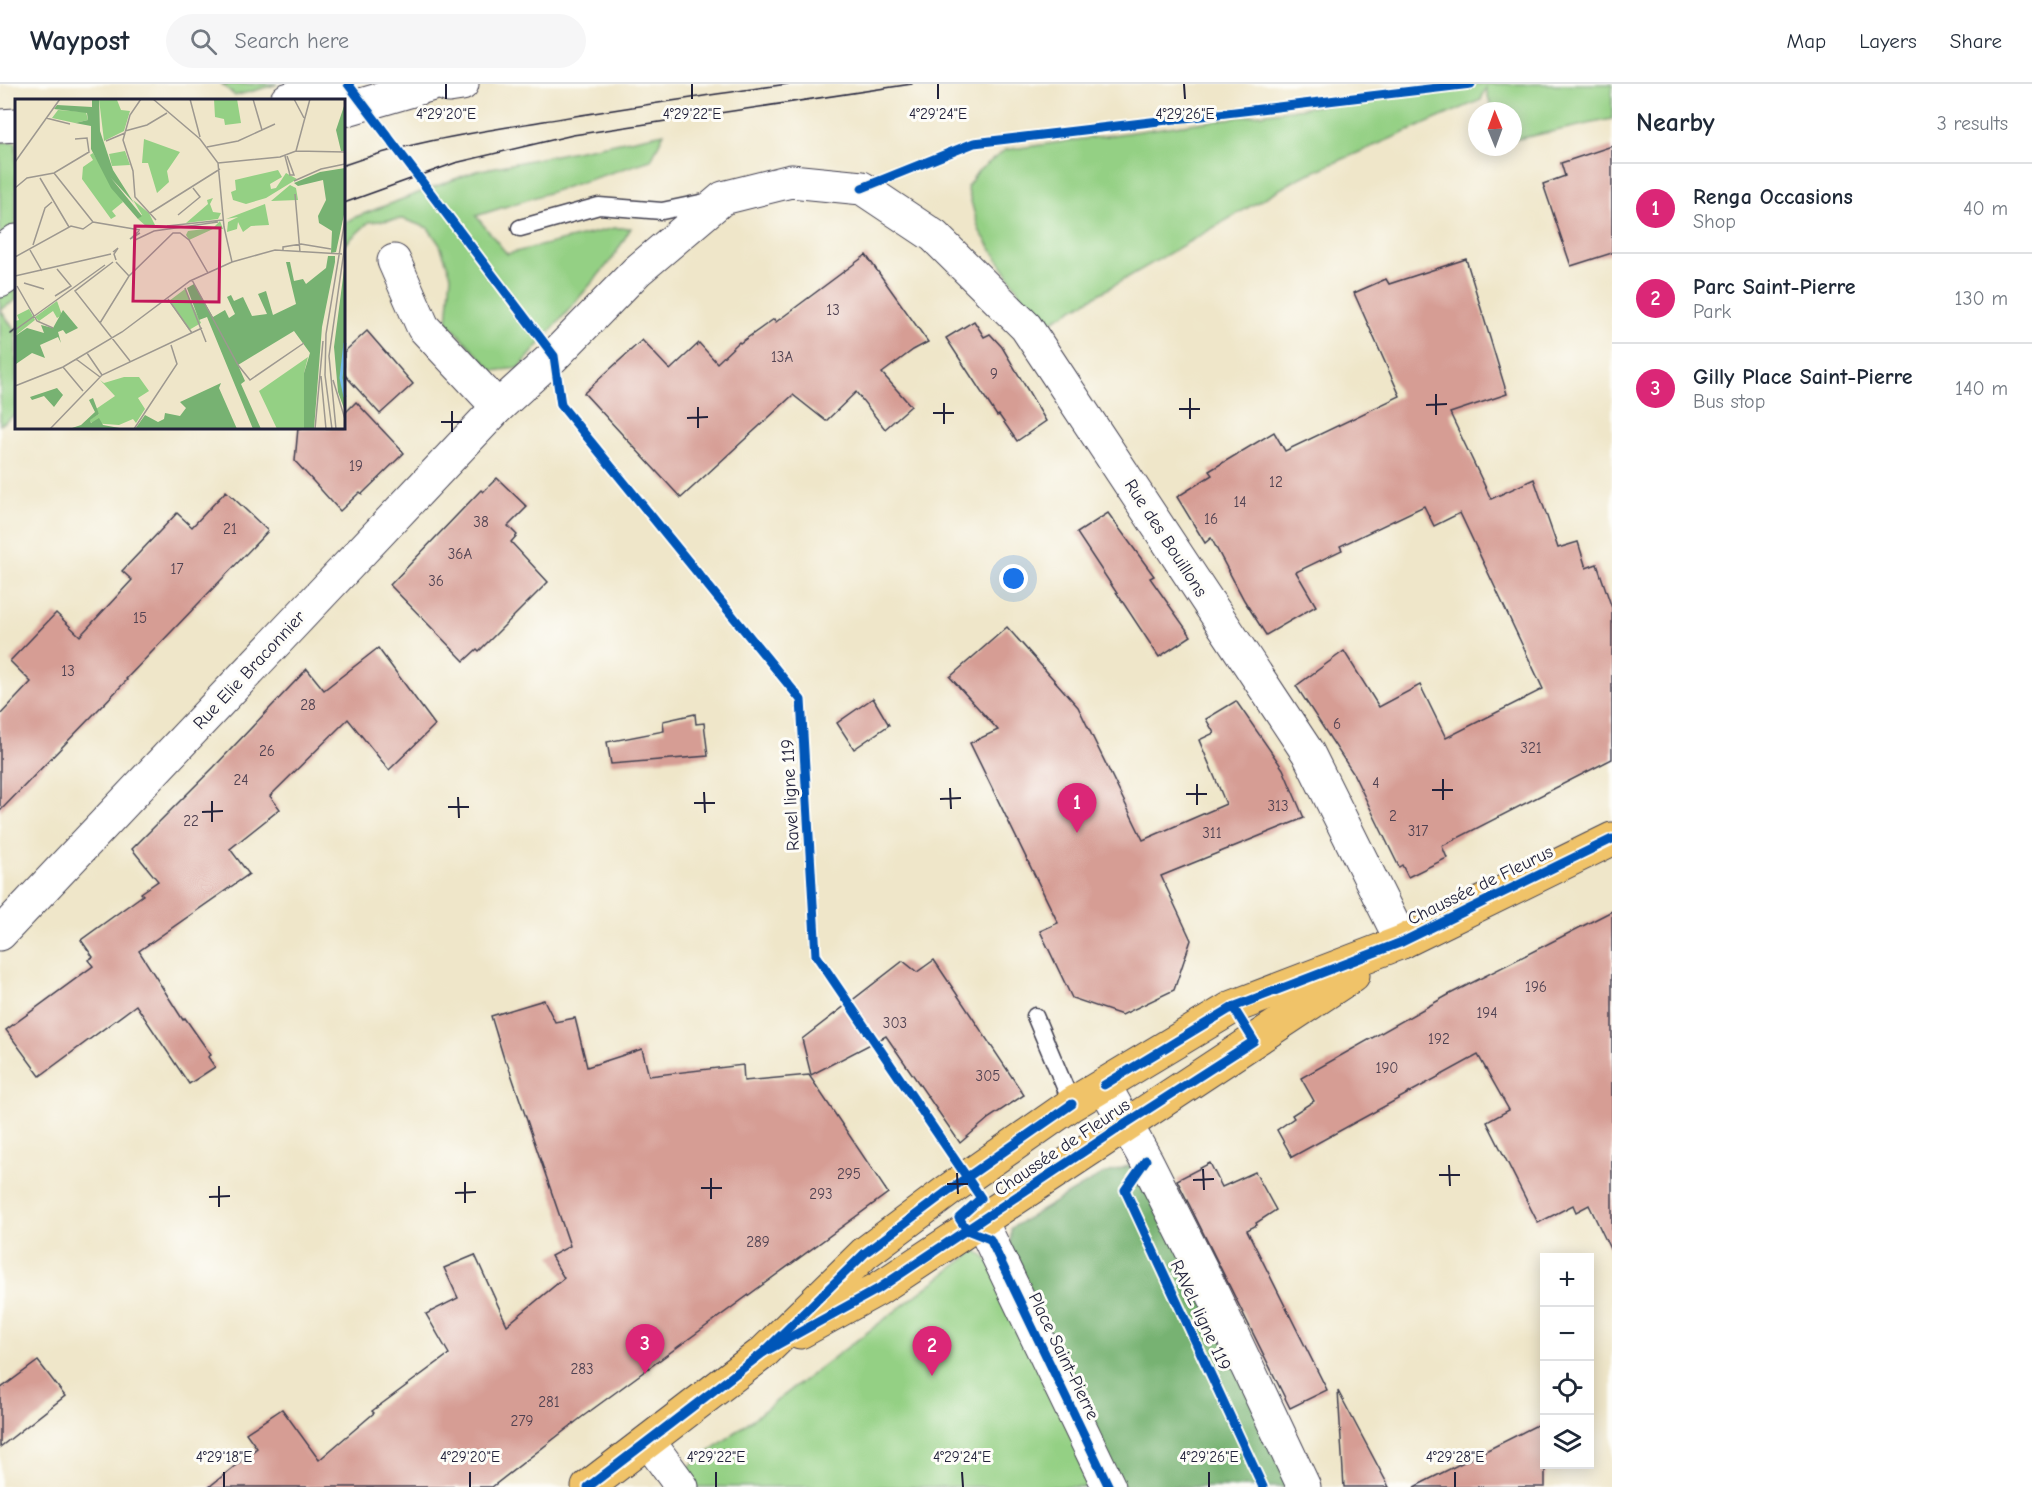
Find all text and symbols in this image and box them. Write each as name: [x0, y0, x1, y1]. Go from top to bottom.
search box: [166, 14, 586, 68]
text: Waypost: [30, 25, 130, 57]
icon: search: [187, 25, 220, 58]
text: Search here: [235, 28, 349, 54]
text: Map: [1787, 29, 1826, 53]
text: Layers: [1859, 29, 1917, 53]
text: Share: [1950, 29, 2002, 53]
inset map: [15, 99, 345, 429]
north arrow: [1468, 102, 1522, 156]
text: 4°29'20"E: [416, 105, 476, 123]
text: 4°29'22"E: [663, 105, 721, 123]
text: 4°29'24"E: [909, 105, 967, 123]
text: 4°29'26"E: [1156, 105, 1214, 123]
text: Nearby: [1636, 108, 1715, 138]
text: 3 results: [1937, 112, 2008, 135]
text: Renga Occasions: [1693, 184, 1853, 210]
text: 1: [1652, 197, 1659, 220]
text: 40 m: [1963, 197, 2008, 220]
text: Shop: [1693, 210, 1736, 233]
text: Parc Saint-Pierre: [1693, 274, 1856, 300]
text: 2: [1651, 287, 1660, 310]
text: 130 m: [1955, 287, 2008, 310]
text: Park: [1693, 300, 1731, 323]
house number: 13: [826, 301, 840, 319]
house number: 13A: [771, 348, 793, 366]
text: Gilly Place Saint-Pierre: [1693, 364, 1913, 390]
house number: 9: [990, 365, 998, 383]
text: 3: [1651, 377, 1660, 400]
text: 140 m: [1955, 377, 2008, 400]
text: Bus stop: [1693, 390, 1765, 413]
house number: 19: [349, 457, 363, 475]
house number: 12: [1269, 473, 1283, 491]
street label: Rue des Bouillons: [1120, 476, 1211, 601]
house number: 14: [1233, 493, 1247, 511]
house number: 16: [1204, 510, 1218, 528]
house number: 38: [473, 513, 489, 531]
house number: 21: [223, 520, 237, 538]
house number: 36A: [448, 545, 473, 563]
house number: 17: [170, 560, 184, 578]
your location: [999, 564, 1028, 593]
house number: 36: [428, 572, 444, 590]
street label: Rue Elie Braconnier: [189, 606, 310, 734]
house number: 15: [133, 609, 147, 627]
house number: 13: [61, 662, 75, 680]
house number: 28: [300, 696, 316, 714]
house number: 6: [1333, 715, 1341, 733]
street label: Ravel ligne 119: [777, 738, 804, 852]
house number: 321: [1520, 739, 1542, 757]
house number: 26: [259, 742, 275, 760]
house number: 24: [233, 771, 249, 789]
house number: 4: [1372, 774, 1380, 792]
pin: 1: [1058, 784, 1096, 833]
house number: 313: [1267, 797, 1289, 815]
house number: 2: [1389, 807, 1397, 825]
house number: 22: [183, 812, 199, 830]
house number: 317: [1408, 822, 1428, 840]
house number: 311: [1202, 824, 1222, 842]
street label: Chaussée de Fleurus: [1404, 841, 1556, 930]
house number: 196: [1525, 978, 1547, 996]
house number: 194: [1476, 1004, 1498, 1022]
house number: 303: [883, 1014, 907, 1032]
house number: 192: [1428, 1030, 1450, 1048]
house number: 190: [1375, 1059, 1399, 1077]
house number: 305: [976, 1067, 1000, 1085]
street label: Chaussée de Fleurus: [990, 1094, 1134, 1201]
house number: 295: [837, 1165, 861, 1183]
house number: 293: [809, 1185, 833, 1203]
house number: 289: [746, 1233, 770, 1251]
map controls: [1540, 1253, 1594, 1469]
button: +: [1540, 1253, 1594, 1307]
street label: RAVeL ligne 119: [1166, 1257, 1235, 1374]
street label: Place Saint-Pierre: [1024, 1289, 1103, 1423]
button: −: [1540, 1307, 1594, 1361]
pin: 3: [626, 1324, 664, 1374]
pin: 2: [912, 1326, 952, 1376]
house number: 283: [570, 1360, 594, 1378]
button: locate: [1540, 1361, 1594, 1415]
house number: 281: [538, 1393, 560, 1411]
house number: 279: [511, 1412, 533, 1430]
button: layers: [1540, 1415, 1594, 1469]
text: 4°29'18"E: [196, 1448, 252, 1466]
text: 4°29'20"E: [440, 1448, 500, 1466]
text: 4°29'22"E: [687, 1448, 745, 1466]
text: 4°29'24"E: [933, 1448, 991, 1466]
text: 4°29'26"E: [1180, 1448, 1238, 1466]
text: 4°29'28"E: [1426, 1448, 1484, 1466]

